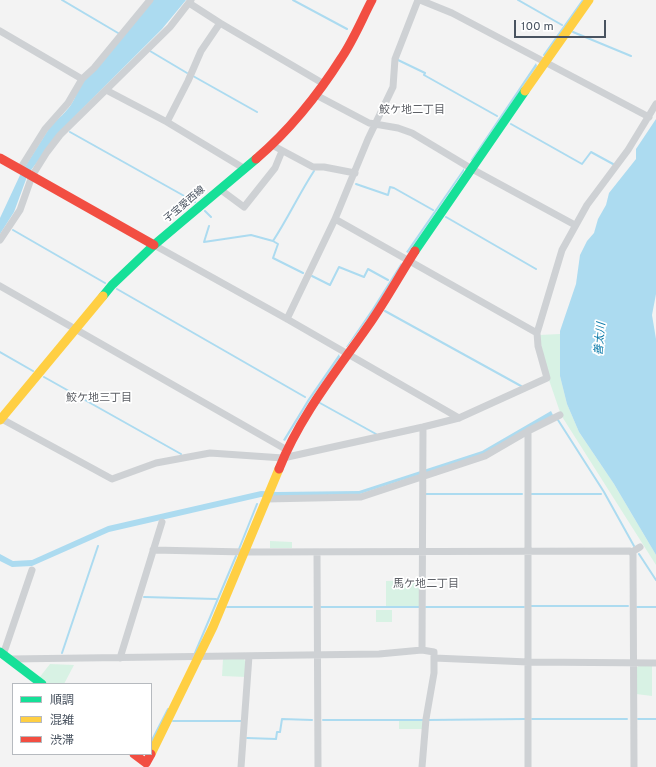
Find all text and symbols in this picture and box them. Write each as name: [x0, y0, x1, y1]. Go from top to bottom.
scale bar: [516, 12, 608, 38]
text: 100 m: [521, 19, 554, 35]
district label: 鮫ケ地二丁目: [379, 104, 445, 118]
street label: 子宝愛西線: [162, 184, 208, 226]
water label: 善太川: [593, 322, 609, 356]
district label: 鮫ケ地三丁目: [66, 392, 132, 406]
district label: 馬ケ地二丁目: [393, 578, 459, 592]
legend: [12, 683, 152, 755]
text: 順調: [50, 693, 74, 709]
text: 混雑: [50, 713, 74, 729]
text: 渋滞: [50, 733, 74, 749]

